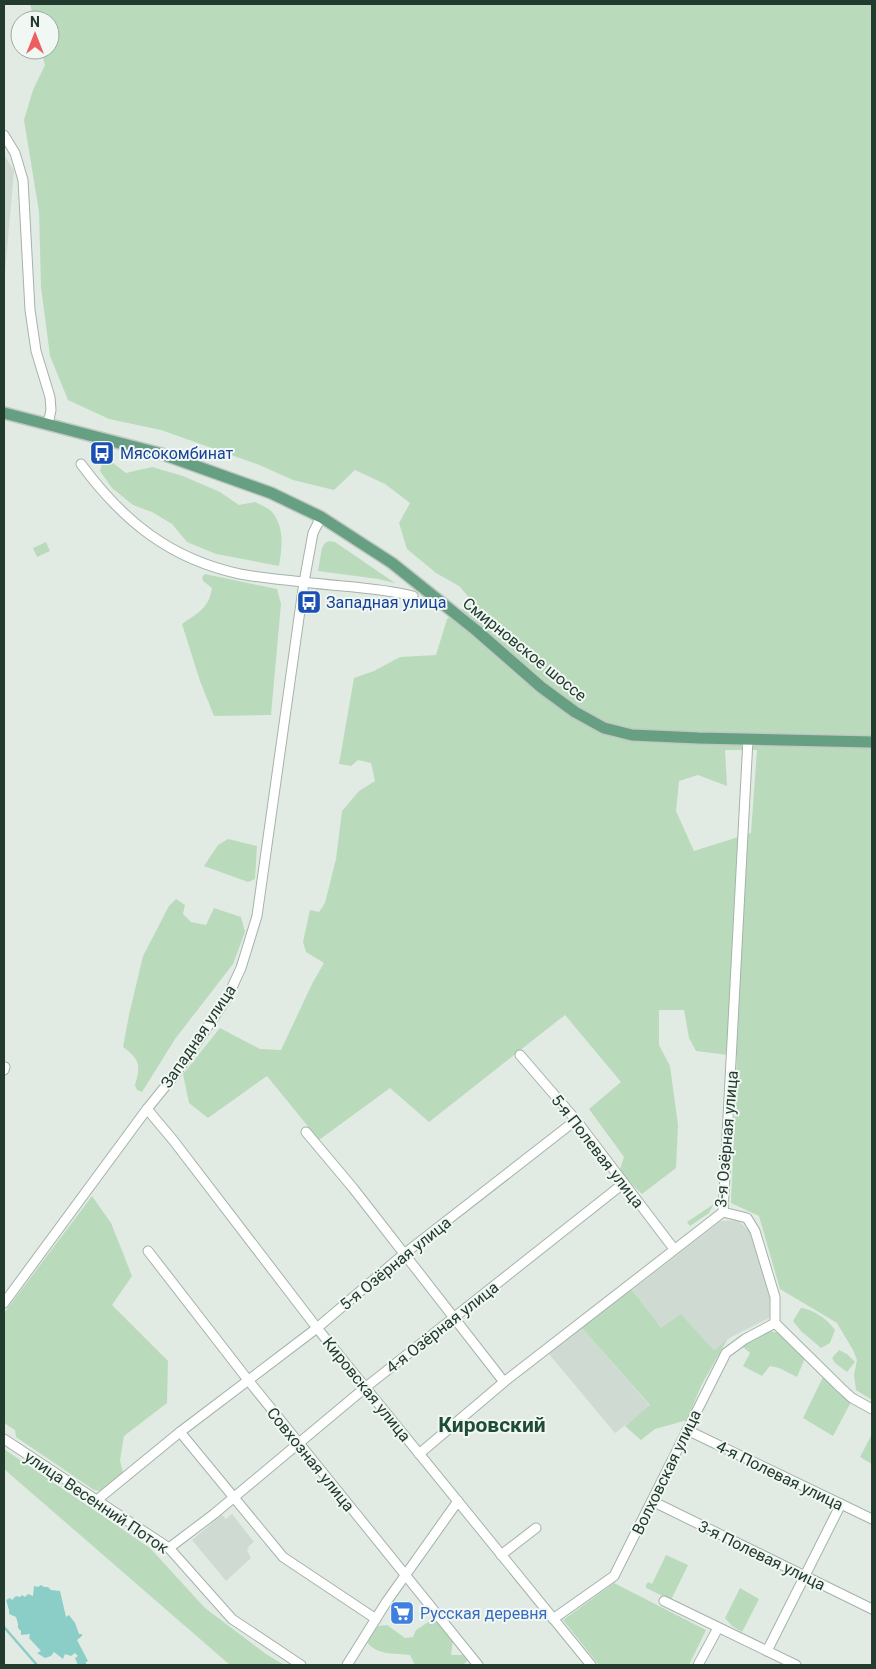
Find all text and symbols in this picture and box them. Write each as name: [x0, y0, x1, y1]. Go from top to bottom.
north arrow: [10, 10, 60, 60]
text: N: [30, 14, 40, 30]
bus stop icon: Мясокомбинат: [89, 440, 115, 466]
place label: Мясокомбинат: [120, 444, 233, 463]
bus stop icon: Западная улица: [296, 589, 322, 615]
place label: Западная улица: [326, 593, 446, 612]
street label: Смирновское шоссе: [459, 594, 590, 705]
street label: Западная улица: [157, 981, 240, 1092]
street label: 3-я Озёрная улица: [711, 1070, 742, 1208]
street label: 5-я Полевая улица: [547, 1091, 648, 1212]
street label: 5-я Озёрная улица: [336, 1213, 455, 1314]
street label: 4-я Озёрная улица: [382, 1278, 502, 1377]
street label: Кировская улица: [319, 1333, 415, 1445]
street label: Совхозная улица: [263, 1403, 358, 1515]
street label: Волховская улица: [628, 1407, 705, 1538]
district label: Кировский: [438, 1413, 546, 1437]
street label: 4-я Полевая улица: [713, 1436, 846, 1514]
street label: улица Весенний Поток: [21, 1447, 173, 1558]
street label: 3-я Полевая улица: [695, 1516, 828, 1594]
supermarket icon: Русская деревня: [389, 1600, 415, 1626]
place label: Русская деревня: [420, 1604, 547, 1623]

